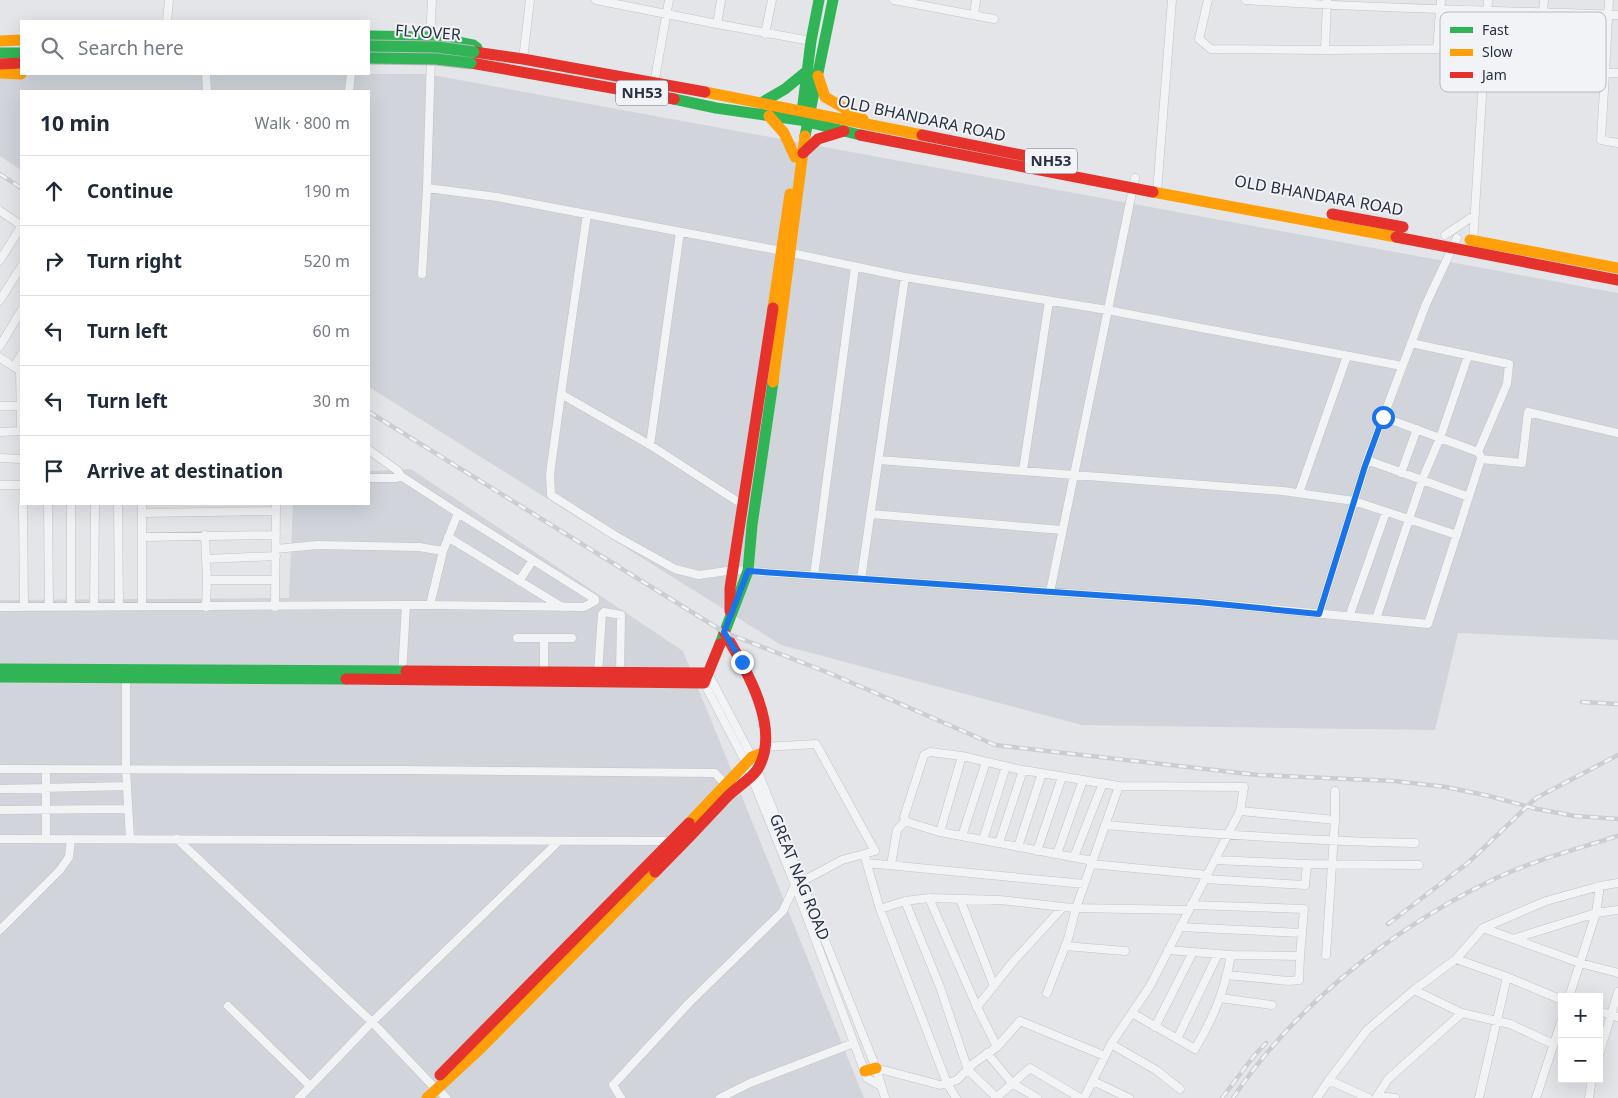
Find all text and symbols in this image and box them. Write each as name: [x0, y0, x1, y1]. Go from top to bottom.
legend: [1440, 12, 1606, 92]
street label: FLYOVER: [394, 19, 462, 45]
search box: [20, 20, 370, 75]
text: Fast: [1482, 20, 1509, 39]
icon: search: [38, 34, 66, 62]
text: Search here: [78, 35, 184, 61]
text: Slow: [1482, 42, 1513, 61]
text: Jam: [1480, 65, 1507, 84]
road number: NH53: [616, 80, 668, 106]
street label: OLD BHANDARA ROAD: [836, 89, 1008, 147]
text: 10 min: [40, 109, 110, 137]
text: Walk · 800 m: [255, 112, 350, 134]
road number: NH53: [1025, 148, 1077, 174]
street label: OLD BHANDARA ROAD: [1233, 169, 1405, 221]
icon: ahead: [40, 177, 68, 205]
text: Continue: [87, 178, 173, 204]
text: 190 m: [303, 180, 350, 202]
icon: right: [40, 247, 68, 275]
text: Turn right: [87, 248, 182, 274]
text: 520 m: [303, 250, 350, 272]
icon: left: [40, 317, 68, 345]
text: Turn left: [87, 318, 168, 344]
text: 60 m: [313, 320, 350, 342]
icon: left: [40, 387, 68, 415]
text: Turn left: [87, 388, 168, 414]
text: 30 m: [313, 390, 350, 412]
route start: [1372, 406, 1395, 429]
icon: arrive: [40, 457, 68, 485]
text: Arrive at destination: [87, 458, 283, 484]
route end: [731, 651, 754, 674]
street label: GREAT NAG ROAD: [765, 810, 835, 944]
map controls: [1558, 993, 1603, 1083]
button: +: [1558, 993, 1603, 1038]
button: −: [1558, 1038, 1603, 1083]

